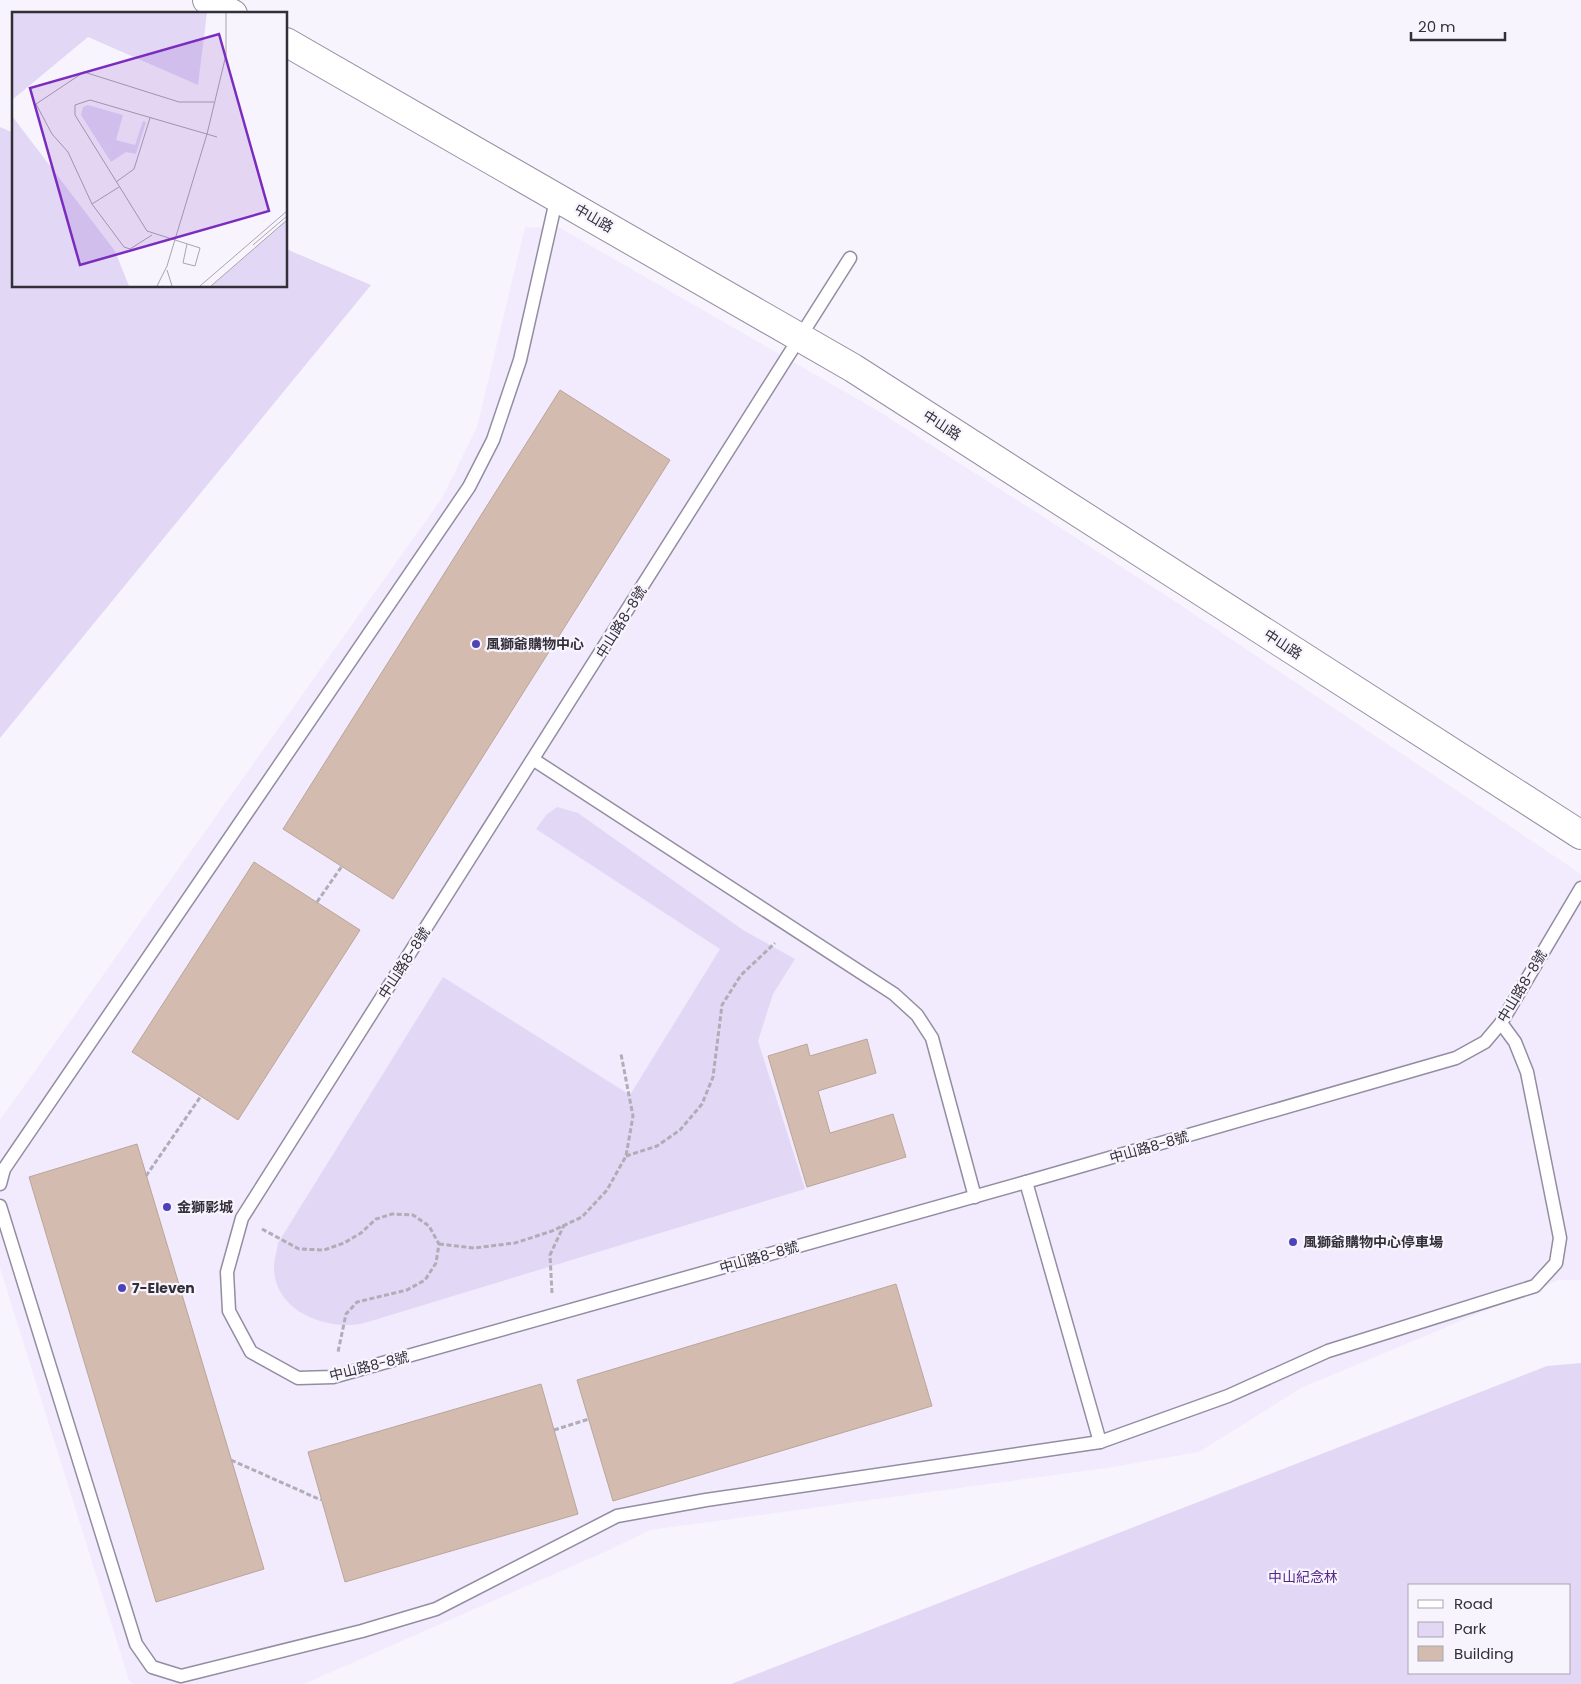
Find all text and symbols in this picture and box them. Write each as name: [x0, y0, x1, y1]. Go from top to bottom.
scale bar: [1411, 10, 1505, 42]
inset map: [12, 12, 288, 288]
text: 20 m: [1418, 16, 1456, 37]
street label: 中山路: [571, 199, 617, 237]
street label: 中山路: [919, 405, 965, 445]
street label: 中山路8-8號: [591, 582, 651, 662]
street label: 中山路: [1260, 624, 1306, 664]
place label: 風獅爺購物中心: [486, 634, 584, 654]
marker: 風獅爺購物中心: [470, 638, 482, 650]
street label: 中山路8-8號: [373, 923, 435, 1003]
street label: 中山路8-8號: [1492, 946, 1552, 1026]
street label: 中山路8-8號: [1107, 1126, 1191, 1168]
place label: 金獅影城: [177, 1197, 233, 1217]
marker: 金獅影城: [161, 1201, 173, 1213]
place label: 風獅爺購物中心停車場: [1303, 1232, 1443, 1252]
street label: 中山路8-8號: [717, 1236, 801, 1278]
marker: 風獅爺購物中心停車場: [1287, 1236, 1299, 1248]
place label: 7-Eleven: [132, 1278, 195, 1298]
marker: 7-Eleven: [116, 1282, 128, 1294]
street label: 中山路8-8號: [327, 1346, 411, 1386]
park label: 中山紀念林: [1268, 1567, 1338, 1587]
legend: [1408, 1584, 1571, 1674]
text: Road: [1454, 1593, 1493, 1614]
text: Park: [1454, 1618, 1486, 1639]
text: Building: [1454, 1643, 1514, 1664]

